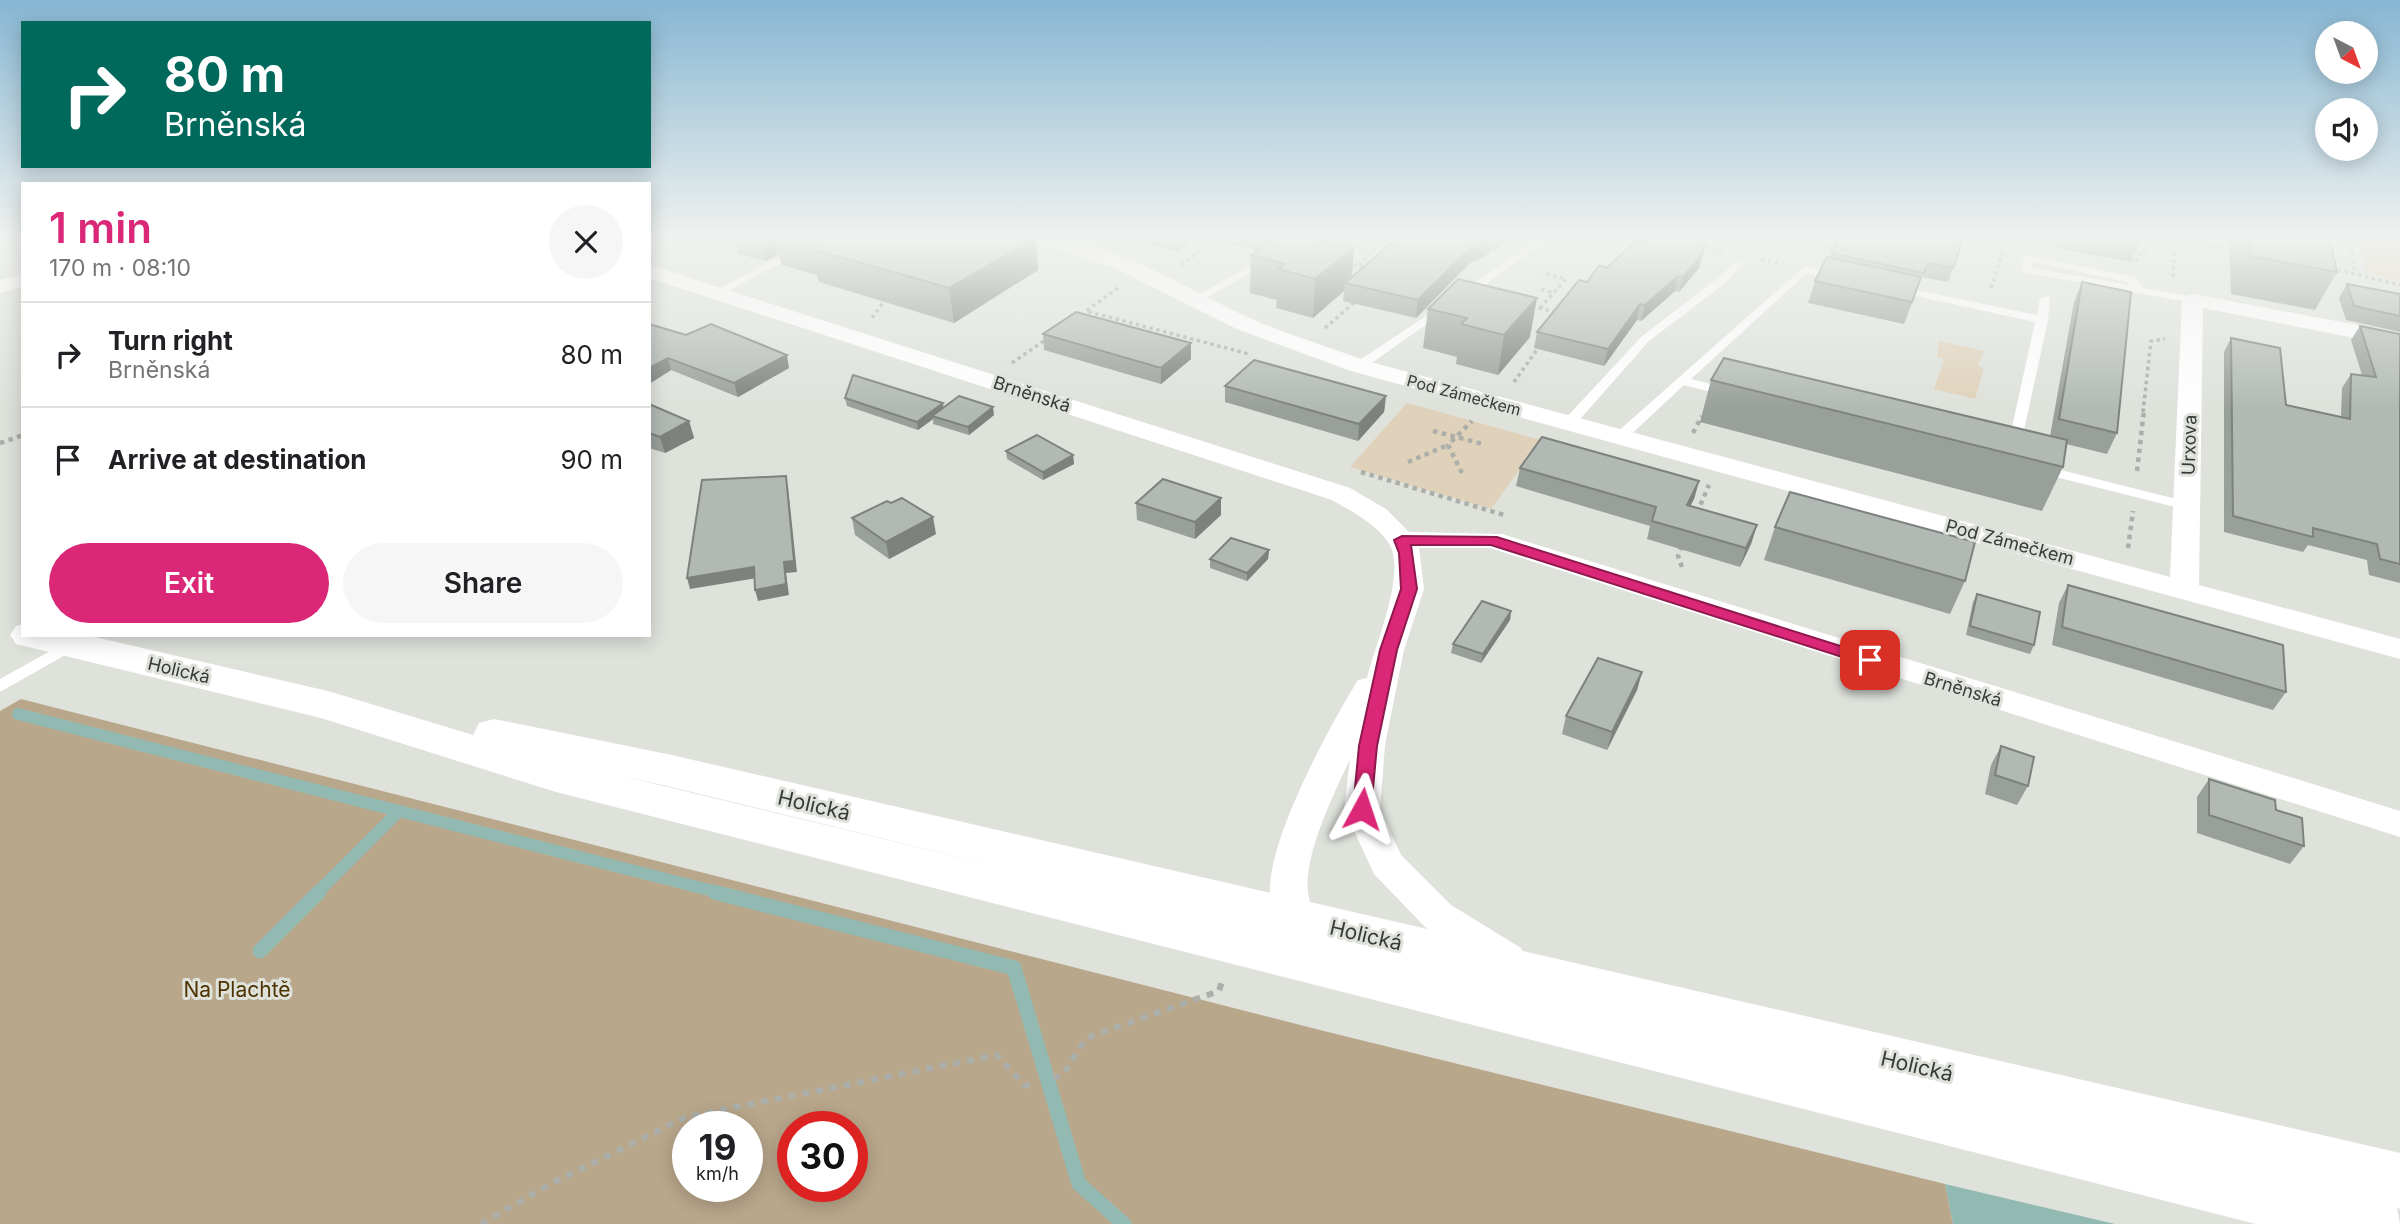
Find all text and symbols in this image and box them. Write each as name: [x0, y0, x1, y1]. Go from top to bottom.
north arrow: [2315, 21, 2378, 84]
map controls: [2315, 21, 2378, 161]
text: 80 m: [164, 45, 285, 104]
icon: right: [49, 49, 140, 140]
button: sound: [2315, 98, 2378, 161]
text: Brněnská: [164, 105, 306, 144]
text: 1 min: [49, 202, 152, 253]
button: close: [549, 205, 623, 279]
text: 170 m · 08:10: [49, 254, 191, 282]
text: Turn right: [108, 325, 233, 356]
icon: right: [49, 336, 87, 374]
text: 80 m: [560, 339, 623, 370]
text: Brněnská: [108, 356, 210, 384]
street label: Pod Zámečkem: [1405, 370, 1523, 420]
street label: Brněnská: [991, 372, 1073, 416]
street label: Urxova: [2177, 414, 2201, 476]
icon: arrive: [49, 441, 87, 479]
text: Arrive at destination: [108, 444, 367, 475]
text: 90 m: [560, 444, 623, 475]
street label: Pod Zámečkem: [1944, 515, 2076, 569]
button: Exit: [49, 543, 329, 623]
button: Share: [343, 543, 623, 623]
pin: [1840, 630, 1900, 690]
icon: arrive: [1851, 641, 1889, 679]
street label: Holická: [146, 653, 212, 687]
street label: Brněnská: [1922, 667, 2004, 711]
position arrow: [1325, 772, 1399, 846]
street label: Holická: [775, 785, 853, 825]
street label: Holická: [1327, 915, 1405, 955]
park label: Na Plachtě: [183, 977, 291, 1002]
street label: Holická: [1878, 1046, 1956, 1086]
speed limit sign: 30: [777, 1111, 868, 1202]
text: 19: [699, 1126, 736, 1168]
text: km/h: [696, 1163, 739, 1184]

